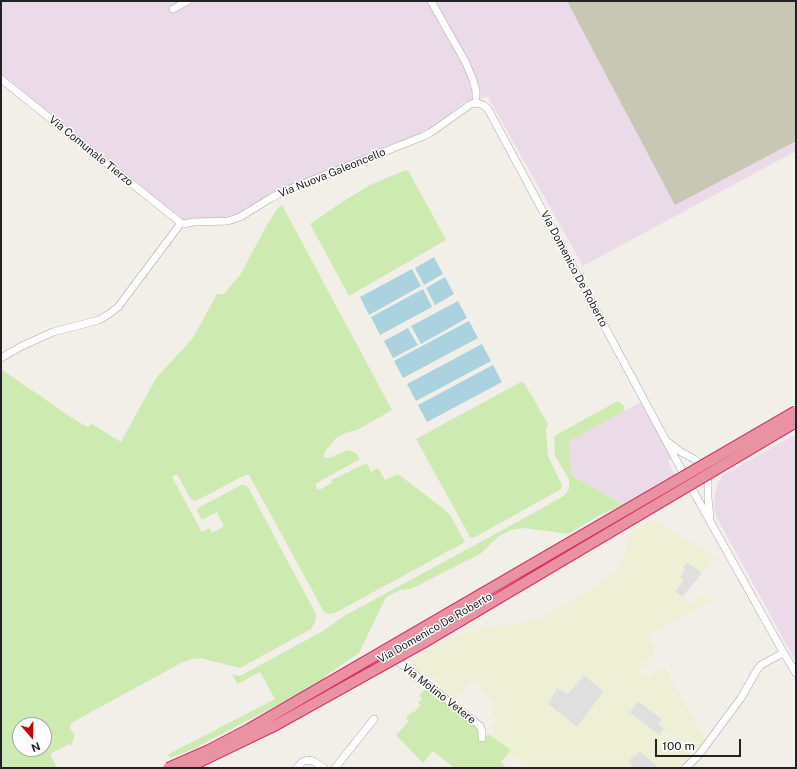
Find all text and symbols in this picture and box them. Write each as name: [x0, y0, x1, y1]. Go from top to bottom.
street label: Via Comunale Tierzo: [46, 113, 136, 189]
street label: Via Nuova Galeoncello: [276, 145, 388, 201]
street label: Via Domenico De Roberto: [538, 209, 610, 329]
street label: Via Domenico De Roberto: [376, 590, 494, 666]
street label: Via Molino Vetere: [400, 661, 478, 727]
north arrow: [12, 717, 52, 757]
scale bar: [657, 731, 743, 757]
text: 100 m: [662, 739, 695, 753]
text: N: [30, 740, 42, 754]

